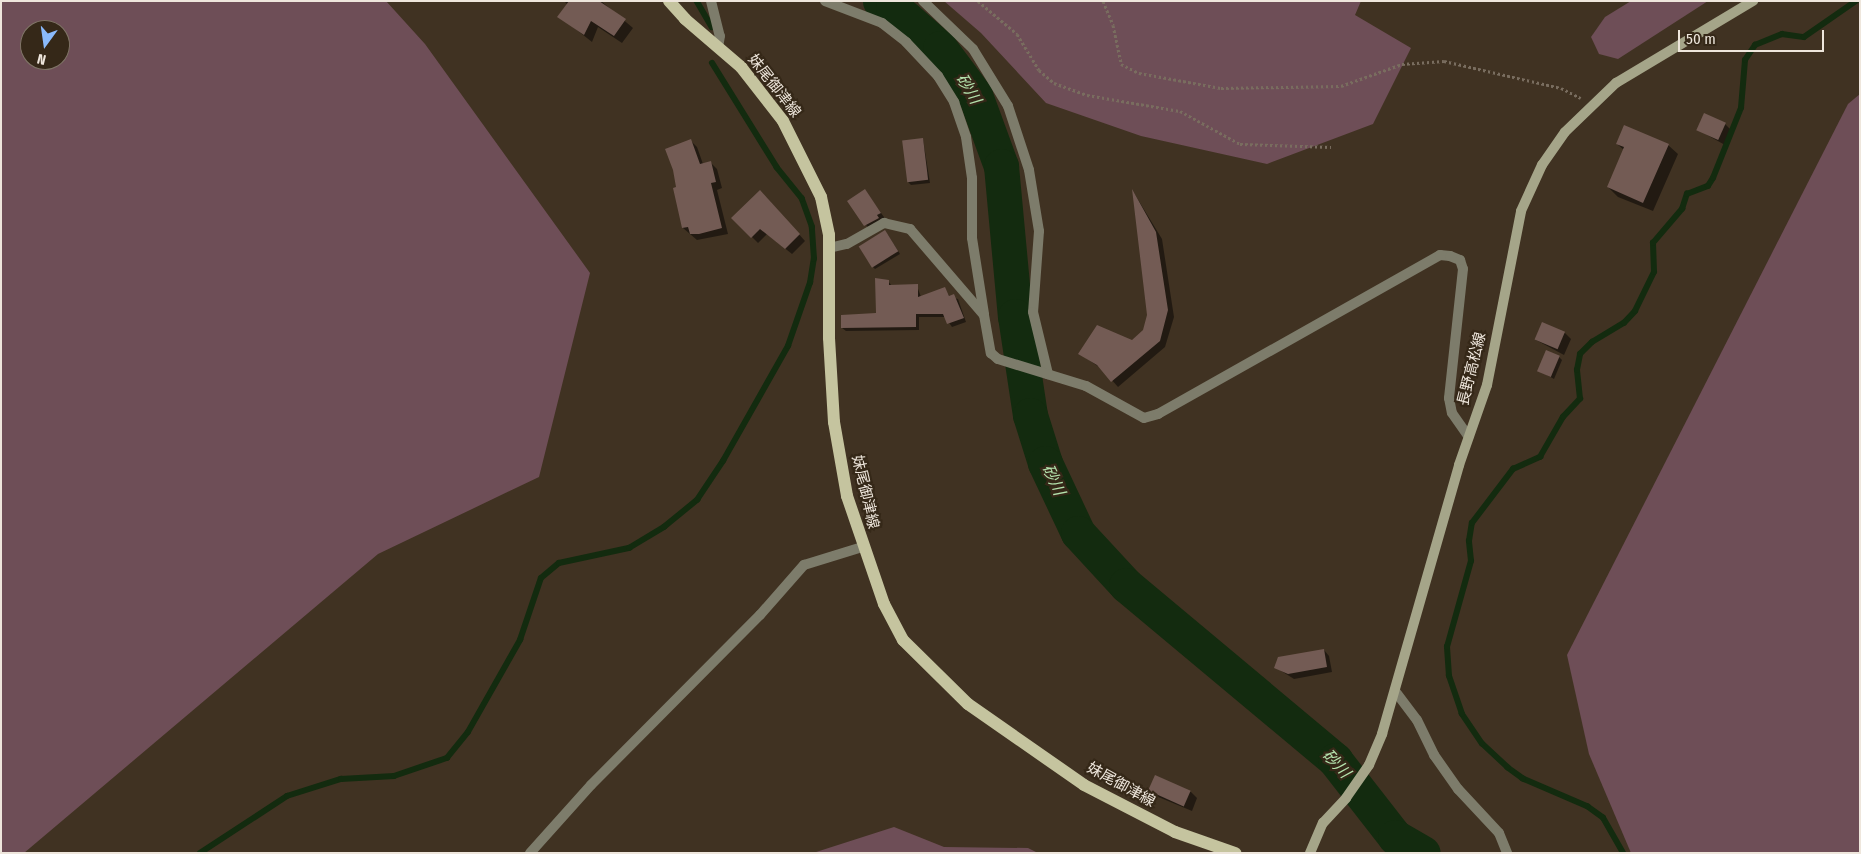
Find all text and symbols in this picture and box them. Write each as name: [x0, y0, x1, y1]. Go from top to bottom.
north arrow: [20, 20, 70, 70]
scale bar: [1681, 20, 1827, 52]
text: 50 m: [1686, 30, 1716, 48]
text: N: [35, 50, 48, 68]
street label: 妹尾御津線: [744, 51, 804, 121]
water label: 砂川: [952, 70, 984, 108]
street label: 長野高松線: [1454, 330, 1490, 408]
street label: 妹尾御津線: [848, 453, 882, 531]
water label: 砂川: [1038, 461, 1068, 499]
water label: 砂川: [1318, 746, 1354, 782]
street label: 妹尾御津線: [1084, 759, 1158, 811]

